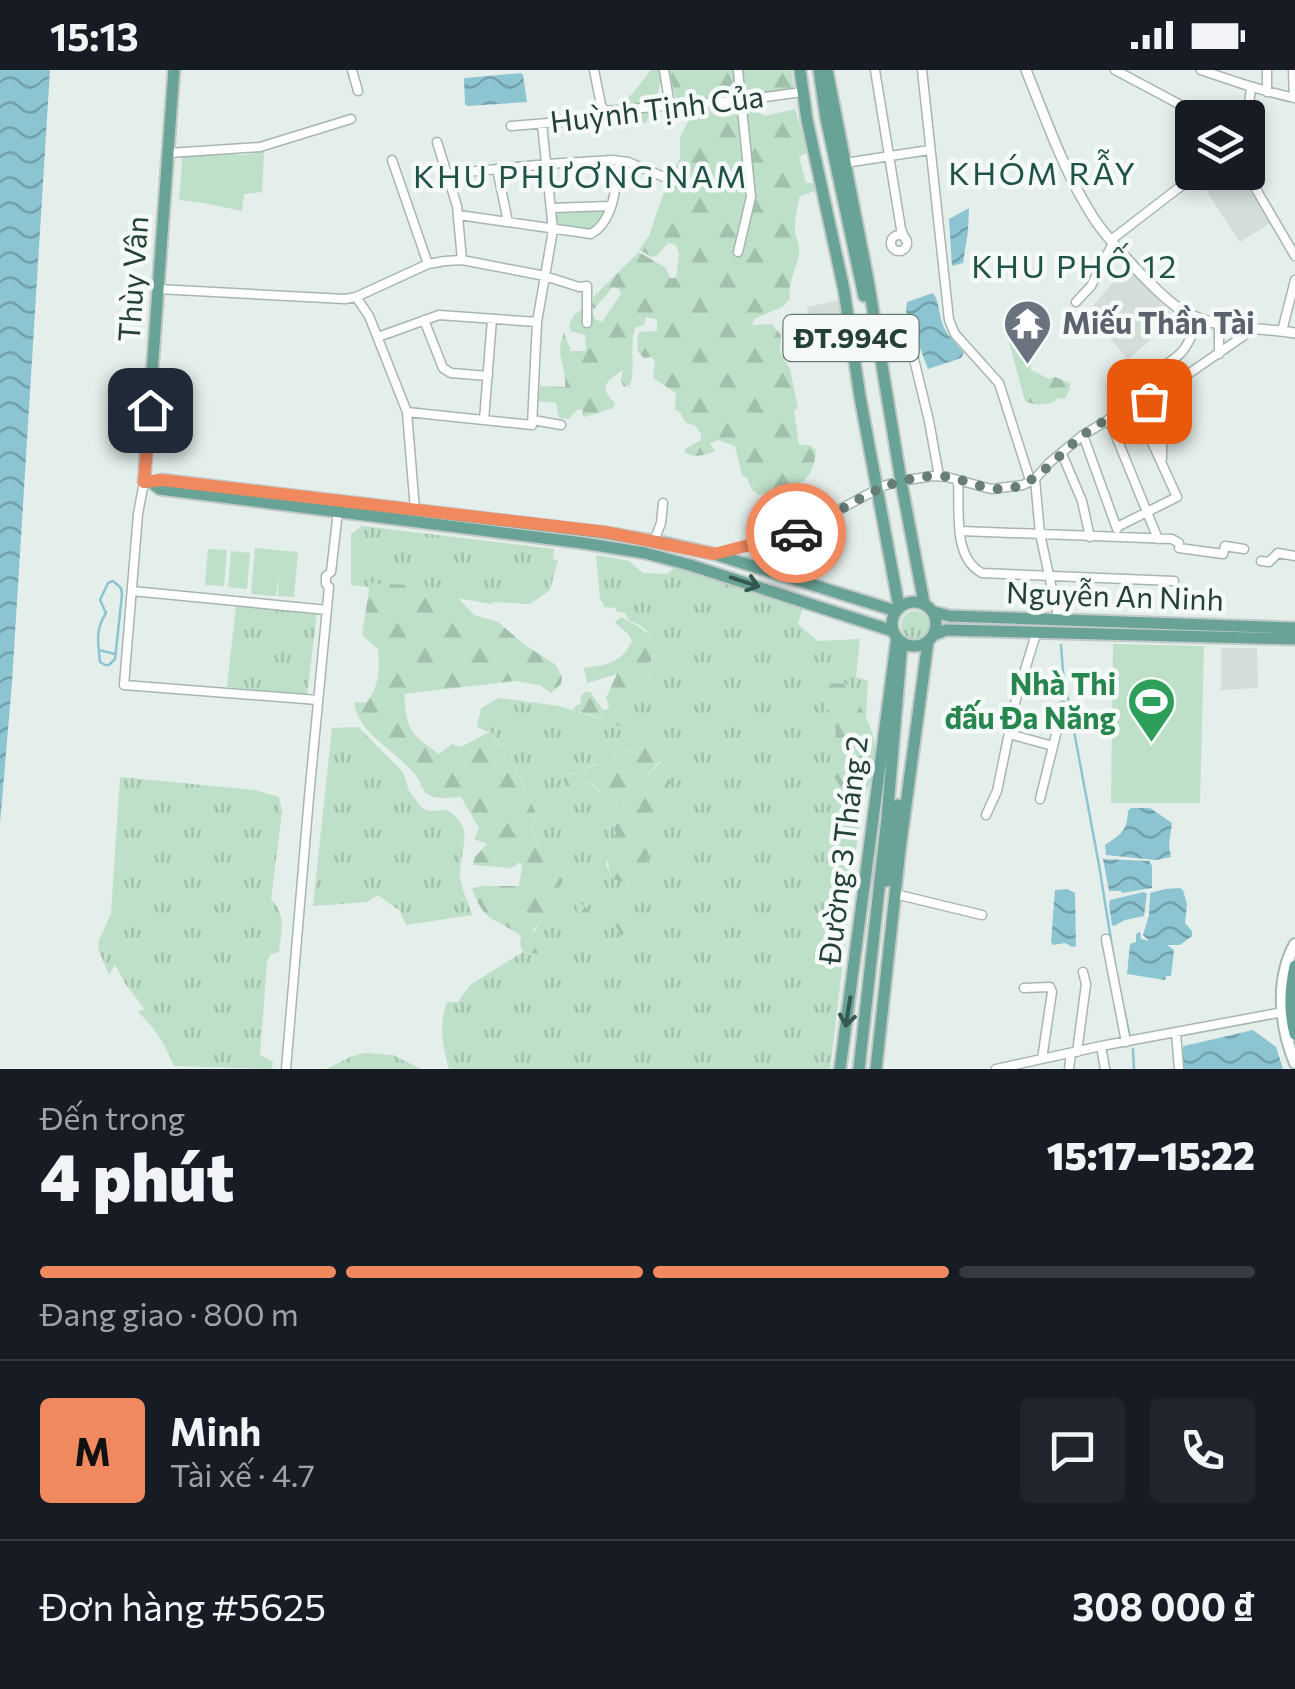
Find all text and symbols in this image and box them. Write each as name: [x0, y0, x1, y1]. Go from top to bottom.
text: 15:13: [50, 12, 139, 59]
street label: Huỳnh Tịnh Của: [548, 76, 766, 139]
map controls: [1175, 100, 1265, 190]
button: layers: [1175, 100, 1265, 190]
district label: KHÓM RẪY: [948, 149, 1138, 192]
district label: KHU PHƯƠNG NAM: [413, 155, 749, 195]
street label: Thùy Vân: [109, 215, 154, 343]
district label: KHU PHỐ 12: [971, 243, 1179, 285]
temple icon: Miếu Thần Tài: [1001, 298, 1053, 366]
place label: Miếu Thần Tài: [1062, 303, 1255, 340]
road number: ĐT.994C: [784, 315, 918, 361]
pin: [1107, 359, 1192, 444]
pin: [108, 368, 193, 453]
icon: bag: [1122, 374, 1177, 429]
icon: home: [123, 383, 178, 438]
courier: [746, 483, 846, 583]
icon: car: [769, 506, 824, 561]
street label: Nguyễn An Ninh: [1006, 572, 1225, 617]
one-way arrow: [729, 575, 760, 593]
place label: Nhà Thi đấu Đa Năng: [944, 664, 1116, 735]
sports icon: Nhà Thi đấu Đa Năng: [1125, 676, 1177, 744]
street label: Đường 3 Tháng 2: [809, 733, 874, 967]
one-way arrow: [839, 995, 857, 1027]
text: Đến trong: [40, 1097, 185, 1137]
text: 15:17–15:22: [1047, 1131, 1255, 1178]
text: 4 phút: [40, 1135, 235, 1214]
text: Đang giao · 800 m: [40, 1293, 299, 1333]
button: chat: [1020, 1398, 1125, 1503]
button: phone: [1150, 1398, 1255, 1503]
text: Minh: [170, 1407, 261, 1454]
text: M: [74, 1427, 111, 1474]
text: Tài xế · 4.7: [170, 1454, 315, 1494]
text: Đơn hàng #5625: [40, 1582, 326, 1629]
text: 308 000 ₫: [1072, 1582, 1255, 1629]

